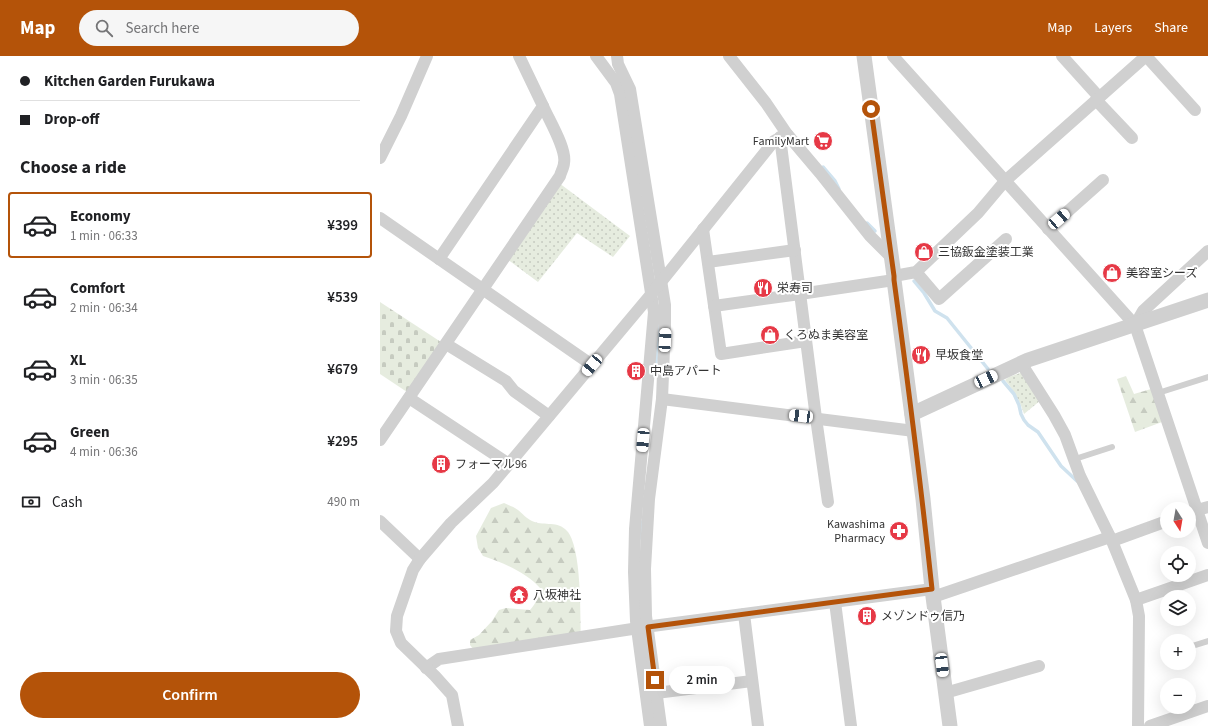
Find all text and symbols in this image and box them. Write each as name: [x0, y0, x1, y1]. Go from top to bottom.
search box: [79, 10, 359, 46]
text: Map: [20, 15, 55, 42]
icon: search: [93, 17, 115, 39]
text: Search here: [125, 18, 199, 39]
text: Map: [1047, 18, 1072, 38]
text: Layers: [1094, 18, 1132, 38]
text: Share: [1154, 18, 1188, 38]
text: Kitchen Garden Furukawa: [44, 71, 215, 92]
route start: [862, 100, 880, 118]
text: Drop-off: [44, 109, 99, 130]
supermarket icon: FamilyMart: [812, 130, 834, 152]
place label: FamilyMart: [753, 133, 809, 150]
text: Choose a ride: [20, 155, 126, 180]
text: Economy: [70, 206, 131, 227]
icon: car: [22, 207, 58, 243]
car: [1046, 207, 1072, 231]
text: ¥399: [327, 215, 358, 236]
text: 1 min · 06:33: [70, 227, 138, 245]
shop icon: 三協鈑金塗装工業: [913, 241, 935, 263]
place label: 三協鈑金塗装工業: [938, 244, 1034, 261]
shop icon: 美容室シーズ: [1101, 262, 1123, 284]
place label: 美容室シーズ: [1126, 265, 1197, 282]
restaurant icon: 栄寿司: [752, 277, 774, 299]
text: Comfort: [70, 278, 125, 299]
icon: car: [22, 279, 58, 315]
place label: 栄寿司: [777, 280, 813, 297]
text: ¥539: [327, 287, 358, 308]
text: 2 min · 06:34: [70, 299, 138, 317]
shop icon: くろぬま美容室: [759, 324, 781, 346]
place label: くろぬま美容室: [784, 327, 868, 344]
car: [658, 328, 672, 352]
restaurant icon: 早坂食堂: [910, 344, 932, 366]
place label: 早坂食堂: [935, 347, 983, 364]
text: XL: [70, 350, 86, 371]
icon: car: [22, 351, 58, 387]
car: [580, 352, 604, 378]
text: ¥679: [327, 359, 358, 380]
building icon: 中島アパート: [625, 360, 647, 382]
place label: 中島アパート: [650, 363, 722, 380]
car: [973, 368, 999, 390]
text: 3 min · 06:35: [70, 371, 138, 389]
car: [788, 409, 814, 423]
text: Green: [70, 422, 110, 443]
icon: car: [22, 423, 58, 459]
car: [636, 428, 650, 452]
text: ¥295: [327, 431, 358, 452]
text: 4 min · 06:36: [70, 443, 138, 461]
building icon: フォーマル96: [430, 453, 452, 475]
place label: フォーマル96: [455, 456, 527, 473]
icon: cash: [20, 491, 42, 513]
text: Cash: [52, 492, 83, 513]
text: 490 m: [327, 493, 360, 511]
north arrow: [1160, 502, 1196, 538]
map controls: [1160, 502, 1196, 714]
place label: Kawashima Pharmacy: [827, 516, 885, 547]
pharmacy icon: Kawashima Pharmacy: [888, 520, 910, 542]
button: locate: [1160, 546, 1196, 582]
temple icon: 八坂神社: [508, 584, 530, 606]
place label: 八坂神社: [533, 587, 581, 604]
button: layers: [1160, 590, 1196, 626]
building icon: メゾンドゥ信乃: [856, 605, 878, 627]
place label: メゾンドゥ信乃: [881, 608, 965, 625]
button: +: [1160, 634, 1196, 670]
car: [935, 652, 949, 678]
callout: 2 min: [669, 666, 735, 694]
route end: [646, 671, 664, 689]
text: 2 min: [687, 671, 717, 689]
button: Confirm: [20, 672, 360, 718]
button: −: [1160, 678, 1196, 714]

